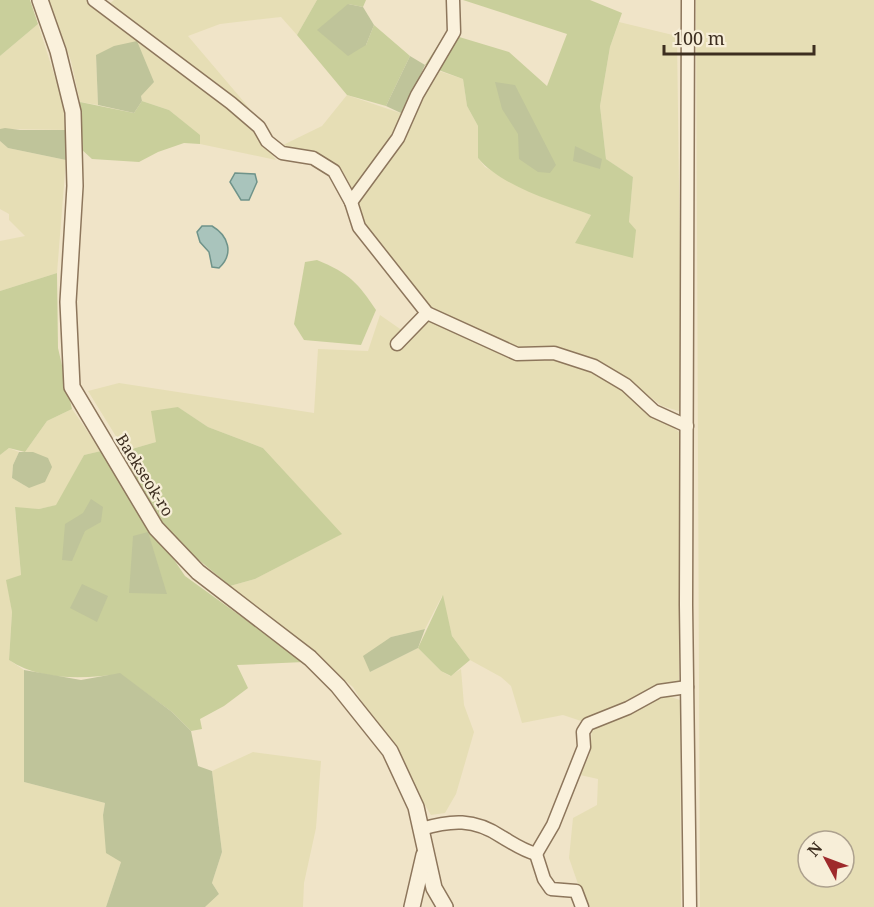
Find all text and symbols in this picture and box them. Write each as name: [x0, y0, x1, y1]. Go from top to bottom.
scale bar: [664, 18, 814, 56]
text: 100 m: [673, 26, 725, 50]
street label: Baekseok-ro: [111, 430, 179, 520]
north arrow: [796, 829, 856, 889]
text: N: [802, 837, 827, 861]

